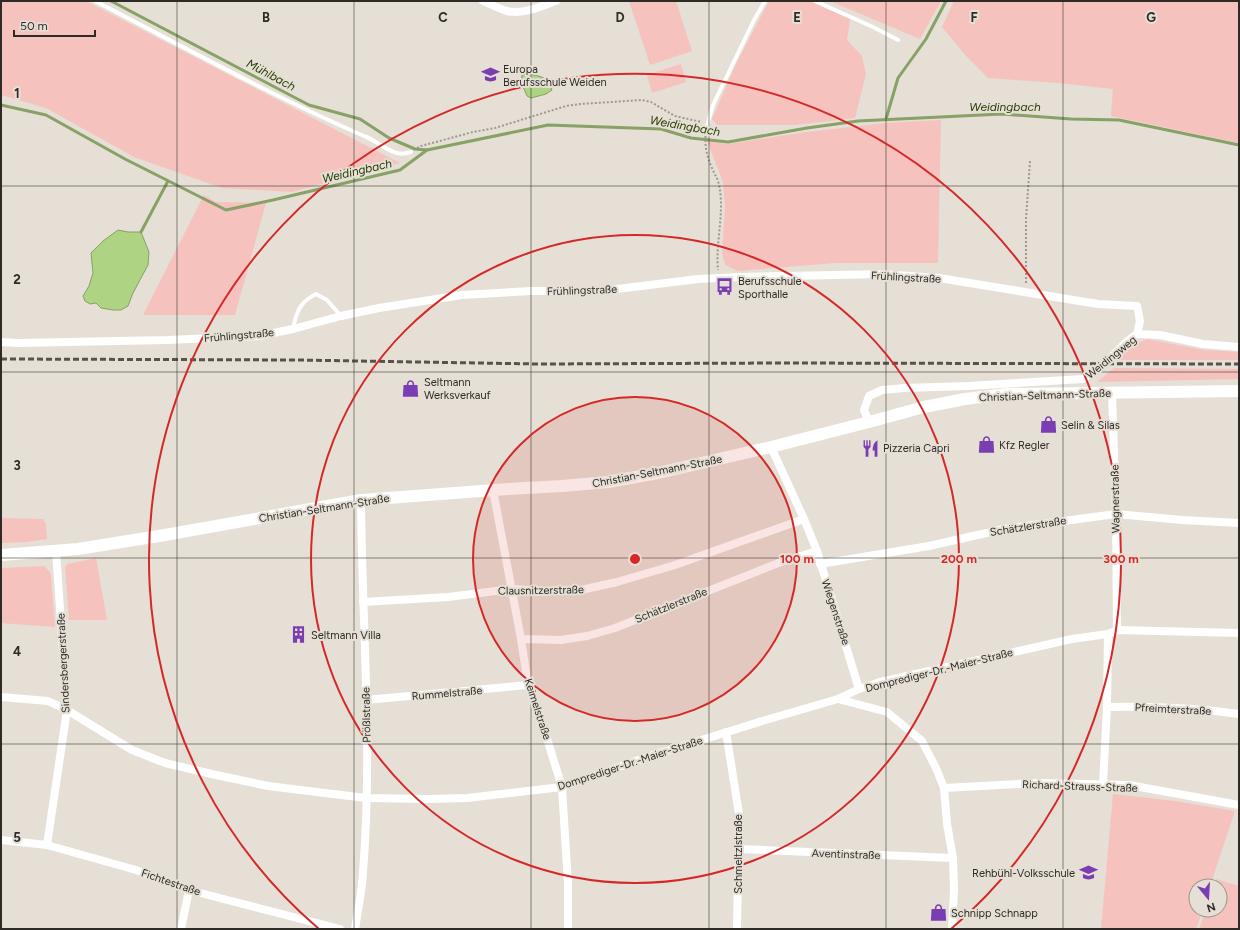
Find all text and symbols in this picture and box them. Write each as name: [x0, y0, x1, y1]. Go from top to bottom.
text: B: [262, 10, 270, 25]
text: C: [438, 10, 448, 25]
text: D: [615, 10, 625, 25]
text: E: [793, 10, 801, 25]
text: F: [970, 10, 978, 25]
text: G: [1146, 10, 1156, 25]
scale bar: [14, 12, 95, 38]
text: 50 m: [20, 19, 48, 33]
water label: Mühlbach: [244, 56, 298, 94]
place label: Europa Berufsschule Weiden: [503, 63, 607, 89]
school or university icon: Europa Berufsschule Weiden: [480, 65, 500, 85]
text: 1: [14, 86, 20, 101]
water label: Weidingbach: [969, 100, 1041, 114]
water label: Weidingbach: [649, 113, 722, 139]
water label: Weidingbach: [321, 156, 394, 186]
street label: Frühlingstraße: [871, 269, 941, 286]
text: 2: [13, 272, 21, 287]
place label: Berufsschule Sporthalle: [738, 275, 802, 301]
bus stop icon: Berufsschule Sporthalle: [715, 277, 735, 297]
street label: Frühlingstraße: [547, 283, 617, 298]
street label: Frühlingstraße: [203, 326, 275, 345]
street label: Weidingweg: [1083, 333, 1139, 382]
place label: Seltmann Werksverkauf: [424, 376, 492, 402]
shop icon: Seltmann Werksverkauf: [401, 378, 421, 398]
street label: Christian-Seltmann-Straße: [979, 387, 1111, 404]
shop icon: Selin & Silas: [1038, 415, 1058, 435]
place label: Selin & Silas: [1061, 419, 1120, 432]
shop icon: Kfz Regler: [976, 435, 996, 455]
restaurant icon: Pizzeria Capri: [860, 438, 880, 458]
place label: Kfz Regler: [999, 439, 1050, 452]
place label: Pizzeria Capri: [883, 442, 950, 455]
street label: Christian-Seltmann-Straße: [591, 453, 723, 490]
text: 3: [13, 458, 21, 473]
street label: Wagnerstraße: [1108, 464, 1123, 534]
street label: Christian-Seltmann-Straße: [258, 492, 390, 525]
street label: Schätzlerstraße: [989, 514, 1067, 539]
centre of rings: [628, 552, 642, 566]
text: 100 m: [780, 552, 814, 566]
text: 200 m: [941, 552, 977, 566]
text: 300 m: [1103, 552, 1139, 566]
street label: Wiegenstraße: [819, 578, 852, 647]
street label: Clausnitzerstraße: [498, 583, 584, 598]
street label: Schätzlerstraße: [633, 585, 709, 626]
street label: Sindersbergerstraße: [54, 613, 73, 713]
building icon: Seltmann Villa: [288, 625, 308, 645]
place label: Seltmann Villa: [311, 629, 381, 642]
text: 4: [13, 644, 21, 659]
street label: Domprediger-Dr.-Maier-Straße: [864, 646, 1014, 695]
street label: Keimelstraße: [521, 677, 554, 742]
street label: Rummelstraße: [411, 684, 483, 703]
street label: Prößlstraße: [360, 687, 373, 743]
street label: Pfreimterstraße: [1134, 701, 1212, 718]
street label: Domprediger-Dr.-Maier-Straße: [556, 734, 704, 793]
street label: Richard-Strauss-Straße: [1022, 778, 1138, 795]
street label: Schmeltzlstraße: [732, 814, 745, 894]
text: 5: [13, 830, 21, 845]
street label: Aventinstraße: [811, 847, 881, 862]
school or university icon: Rehbühl-Volksschule: [1078, 863, 1098, 883]
street label: Fichtestraße: [140, 866, 202, 899]
place label: Rehbühl-Volksschule: [972, 867, 1075, 880]
north arrow: [1188, 878, 1228, 918]
text: N: [1205, 900, 1217, 915]
shop icon: Schnipp Schnapp: [928, 903, 948, 923]
place label: Schnipp Schnapp: [951, 907, 1038, 920]

